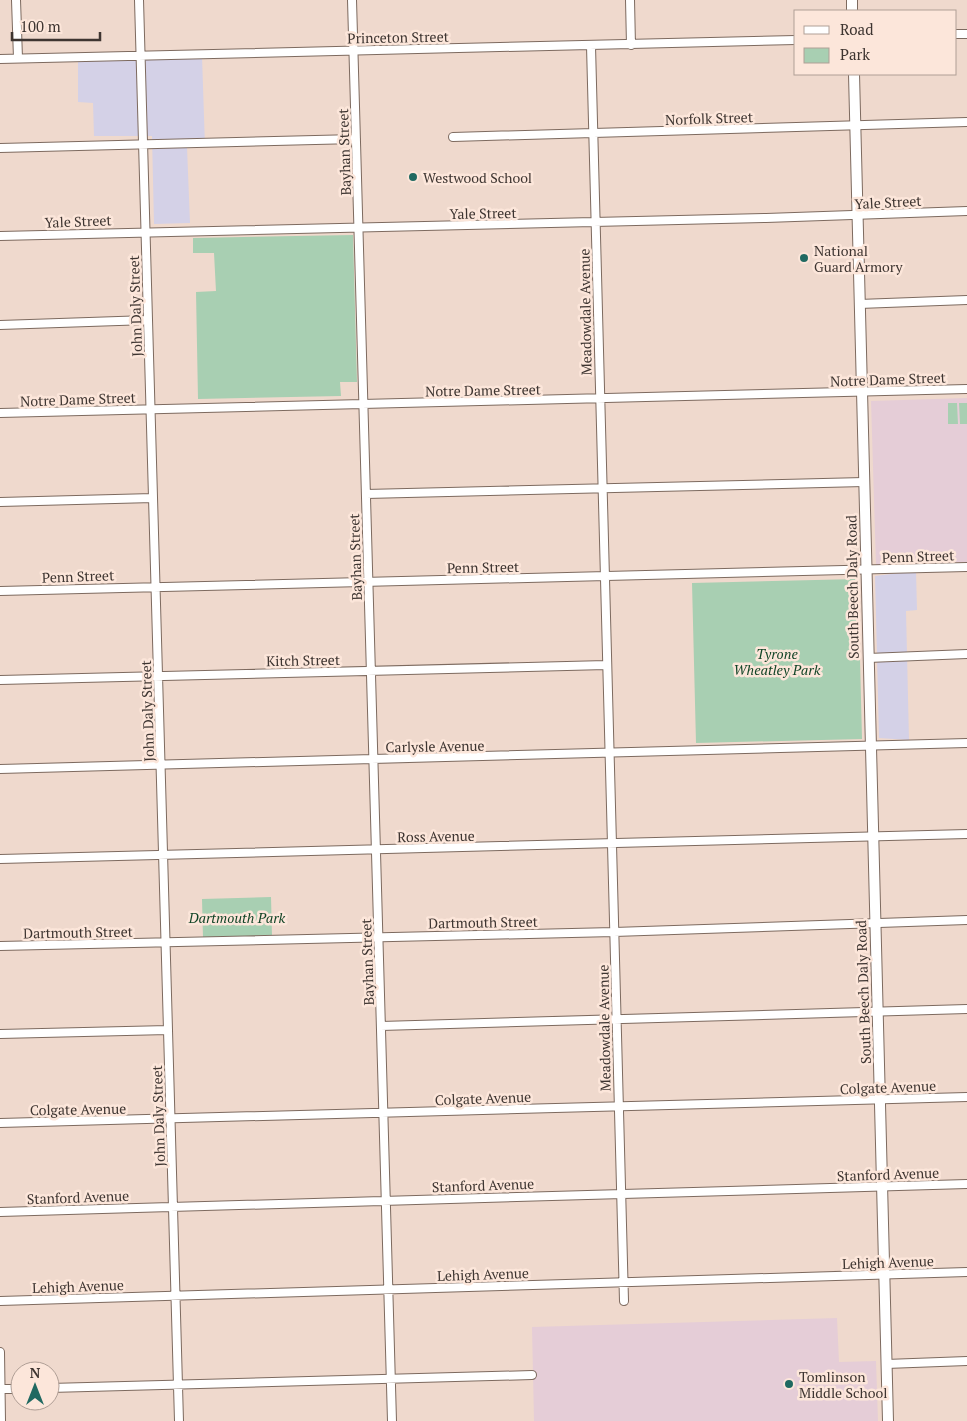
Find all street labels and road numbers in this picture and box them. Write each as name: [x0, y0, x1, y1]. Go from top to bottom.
street label: Princeton Street: [347, 27, 450, 47]
street label: Bayhan Street: [333, 107, 355, 196]
street label: Norfolk Street: [665, 107, 754, 129]
street label: Yale Street: [854, 191, 923, 213]
street label: Yale Street: [449, 203, 517, 223]
street label: Yale Street: [44, 210, 113, 232]
street label: Meadowdale Avenue: [574, 248, 596, 376]
street label: John Daly Street: [124, 254, 146, 357]
street label: Notre Dame Street: [830, 367, 947, 391]
street label: Notre Dame Street: [425, 379, 542, 401]
street label: Notre Dame Street: [20, 387, 137, 411]
street label: Bayhan Street: [344, 512, 366, 601]
street label: South Beech Daly Road: [841, 515, 863, 659]
street label: Penn Street: [882, 545, 955, 567]
street label: Penn Street: [447, 557, 520, 577]
street label: Penn Street: [42, 565, 115, 587]
street label: Kitch Street: [266, 650, 341, 670]
street label: John Daly Street: [136, 659, 158, 762]
street label: Carlysle Avenue: [385, 736, 485, 756]
street label: Ross Avenue: [397, 826, 475, 846]
street label: Dartmouth Street: [428, 912, 539, 932]
street label: Bayhan Street: [356, 917, 378, 1006]
street label: South Beech Daly Road: [851, 920, 875, 1064]
street label: Dartmouth Street: [23, 922, 134, 942]
street label: Meadowdale Avenue: [593, 964, 615, 1092]
street label: John Daly Street: [147, 1064, 169, 1167]
street label: Colgate Avenue: [840, 1076, 936, 1098]
street label: Colgate Avenue: [435, 1087, 531, 1109]
street label: Colgate Avenue: [30, 1099, 126, 1119]
street label: Stanford Avenue: [836, 1163, 940, 1185]
street label: Stanford Avenue: [431, 1174, 535, 1196]
street label: Stanford Avenue: [26, 1186, 130, 1208]
street label: Lehigh Avenue: [842, 1251, 934, 1273]
street label: Lehigh Avenue: [437, 1263, 529, 1285]
street label: Lehigh Avenue: [32, 1275, 124, 1297]

